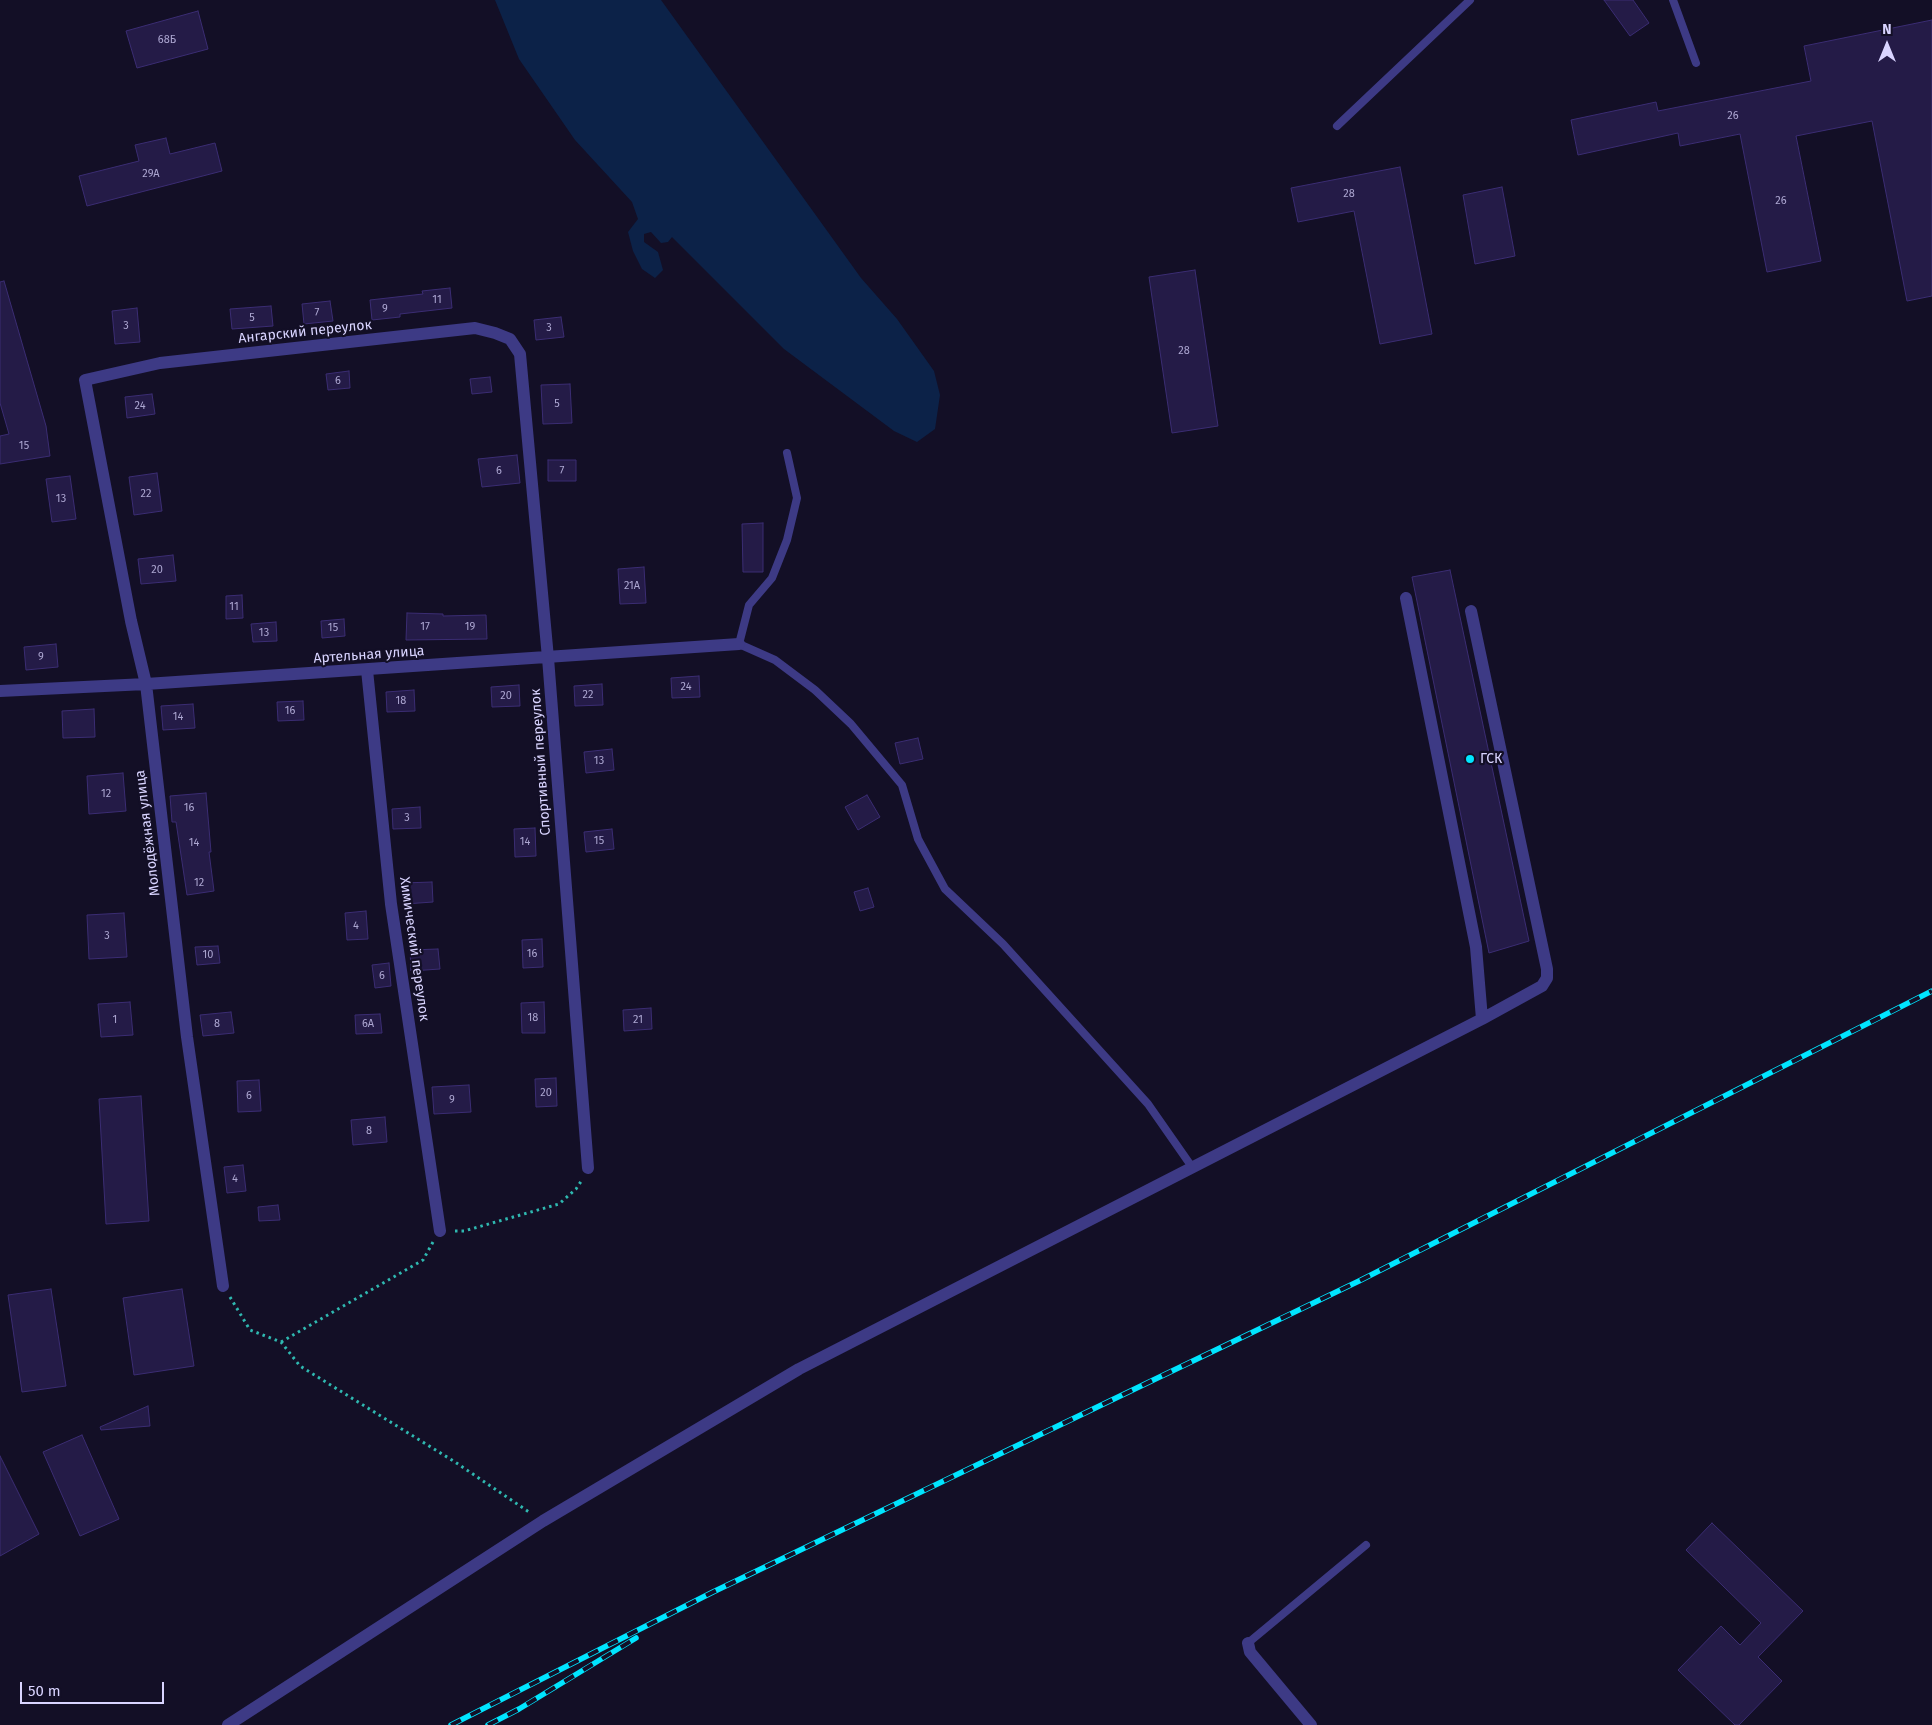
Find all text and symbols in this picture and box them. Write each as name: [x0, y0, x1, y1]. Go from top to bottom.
north arrow: [1862, 20, 1912, 70]
text: N: [1882, 21, 1892, 38]
house number: 68Б: [158, 33, 176, 47]
house number: 26: [1727, 109, 1739, 123]
house number: 29А: [142, 167, 160, 181]
house number: 28: [1343, 187, 1355, 201]
house number: 26: [1775, 194, 1787, 208]
house number: 11: [432, 293, 442, 307]
house number: 9: [382, 302, 388, 316]
house number: 7: [315, 306, 319, 320]
house number: 5: [249, 311, 255, 325]
street label: Ангарский переулок: [237, 317, 373, 347]
house number: 3: [123, 319, 129, 333]
house number: 3: [546, 321, 552, 335]
house number: 28: [1178, 344, 1190, 358]
house number: 6: [335, 374, 341, 388]
house number: 5: [554, 397, 560, 411]
house number: 24: [135, 399, 145, 413]
house number: 15: [19, 439, 29, 453]
house number: 6: [496, 464, 502, 478]
house number: 7: [560, 464, 564, 478]
house number: 22: [141, 487, 151, 501]
house number: 13: [56, 492, 66, 506]
house number: 20: [151, 563, 163, 577]
house number: 21А: [624, 579, 640, 593]
house number: 11: [229, 600, 239, 614]
house number: 17: [420, 620, 430, 634]
house number: 19: [465, 620, 475, 634]
house number: 15: [328, 621, 338, 635]
house number: 13: [259, 626, 269, 640]
street label: Артельная улица: [313, 643, 425, 667]
house number: 9: [38, 650, 44, 664]
house number: 24: [681, 680, 691, 694]
street label: Спортивный переулок: [527, 688, 555, 836]
house number: 22: [583, 688, 593, 702]
house number: 20: [500, 689, 512, 703]
house number: 18: [396, 694, 406, 708]
house number: 16: [285, 704, 295, 718]
house number: 14: [173, 710, 183, 724]
place label: ГСК: [1480, 751, 1502, 767]
marker: ГСК: [1464, 753, 1476, 765]
house number: 13: [594, 754, 604, 768]
street label: Молодёжная улица: [132, 769, 164, 897]
house number: 12: [101, 787, 111, 801]
house number: 16: [184, 801, 194, 815]
house number: 3: [404, 811, 410, 825]
house number: 15: [594, 834, 604, 848]
house number: 14: [520, 835, 530, 849]
house number: 14: [189, 836, 199, 850]
house number: 12: [194, 876, 204, 890]
street label: Химический переулок: [396, 876, 432, 1022]
house number: 4: [353, 919, 359, 933]
house number: 3: [104, 929, 110, 943]
house number: 16: [527, 947, 537, 961]
house number: 10: [203, 948, 213, 962]
house number: 6: [379, 969, 385, 983]
house number: 18: [528, 1011, 538, 1025]
house number: 1: [113, 1013, 117, 1027]
house number: 21: [633, 1013, 643, 1027]
house number: 8: [214, 1017, 220, 1031]
house number: 6А: [362, 1017, 374, 1031]
house number: 20: [540, 1086, 552, 1100]
house number: 6: [246, 1089, 252, 1103]
house number: 9: [449, 1093, 455, 1107]
house number: 8: [366, 1124, 372, 1138]
house number: 4: [232, 1172, 238, 1186]
scale bar: [22, 1672, 166, 1704]
text: 50 m: [28, 1682, 61, 1700]

